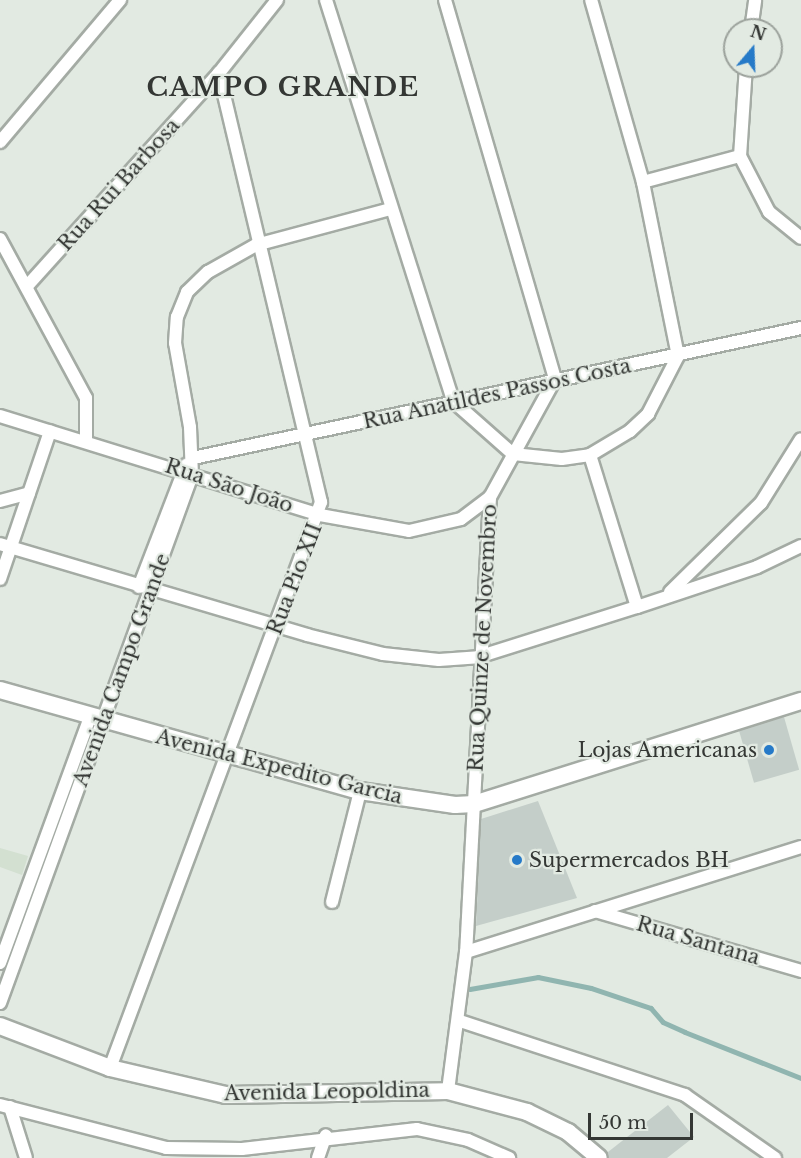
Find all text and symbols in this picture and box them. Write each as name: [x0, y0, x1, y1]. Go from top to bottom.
north arrow: [723, 18, 783, 78]
text: N: [748, 21, 769, 45]
district label: CAMPO GRANDE: [146, 72, 420, 104]
street label: Rua Rui Barbosa: [53, 114, 185, 256]
street label: Rua Anatildes Passos Costa: [360, 354, 634, 434]
street label: Rua São João: [162, 454, 296, 518]
street label: Rua Quinze de Novembro: [464, 503, 502, 773]
street label: Rua Pio XII: [263, 519, 327, 639]
street label: Avenida Campo Grande: [69, 550, 175, 790]
street label: Avenida Expedito Garcia: [153, 725, 405, 809]
place label: Lojas Americanas: [577, 738, 757, 762]
marker: Lojas Americanas: [762, 743, 776, 757]
place label: Supermercados BH: [529, 848, 729, 872]
marker: Supermercados BH: [510, 853, 524, 867]
street label: Rua Santana: [634, 912, 762, 970]
street label: Avenida Leopoldina: [224, 1078, 430, 1106]
scale bar: [591, 1101, 696, 1139]
text: 50 m: [599, 1112, 647, 1134]

